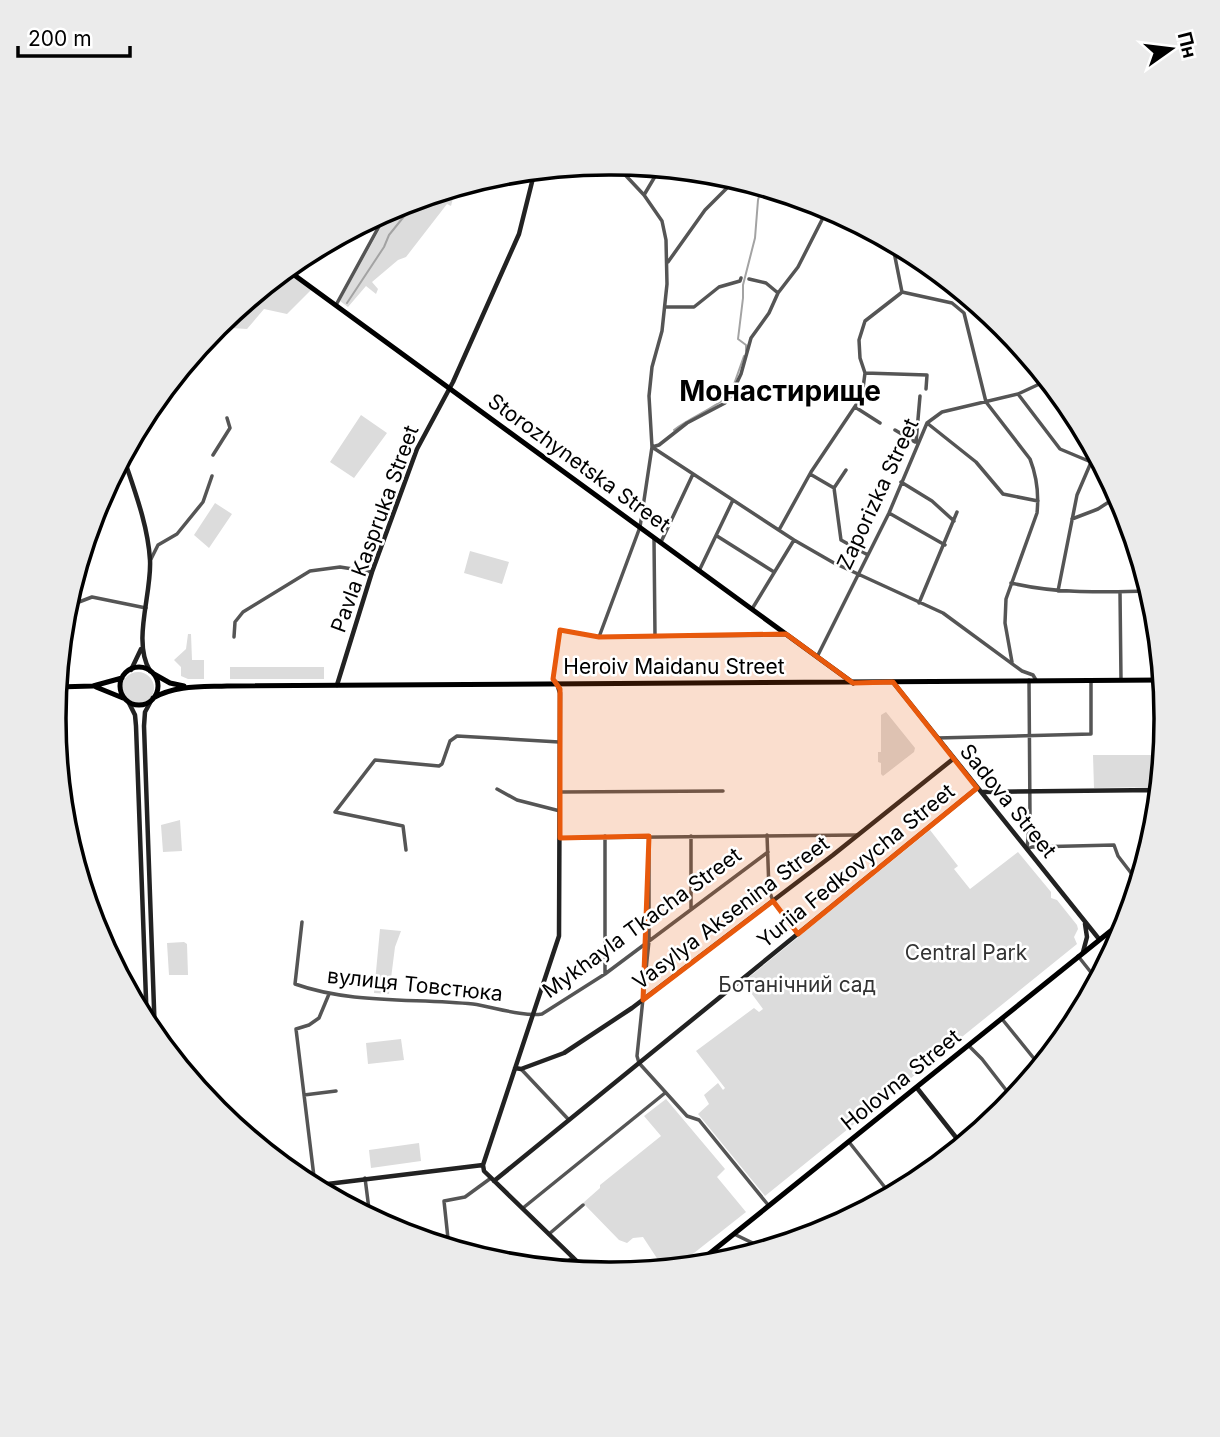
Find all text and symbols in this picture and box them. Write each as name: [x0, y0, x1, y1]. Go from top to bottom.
scale bar: [18, 14, 130, 58]
north arrow: [1136, 14, 1206, 84]
text: 200 m: [28, 26, 92, 51]
text: Пн: [1173, 30, 1201, 60]
district label: Монастирище: [679, 374, 881, 408]
street label: Storozhynetska Street: [483, 388, 675, 537]
street label: Zaporizka Street: [832, 414, 924, 573]
street label: Pavla Kaspruka Street: [325, 422, 424, 636]
street label: Heroiv Maidanu Street: [563, 654, 785, 679]
street label: Sadova Street: [955, 739, 1062, 863]
street label: Yuriia Fedkovycha Street: [752, 778, 959, 953]
street label: Vasylya Aksenina Street: [628, 831, 834, 995]
street label: Mykhayla Tkacha Street: [538, 842, 746, 1003]
park label: Central Park: [905, 940, 1028, 965]
street label: вулиця Товстюка: [326, 963, 504, 1006]
park label: Ботанічний сад: [718, 972, 876, 997]
street label: Holovna Street: [836, 1024, 966, 1135]

